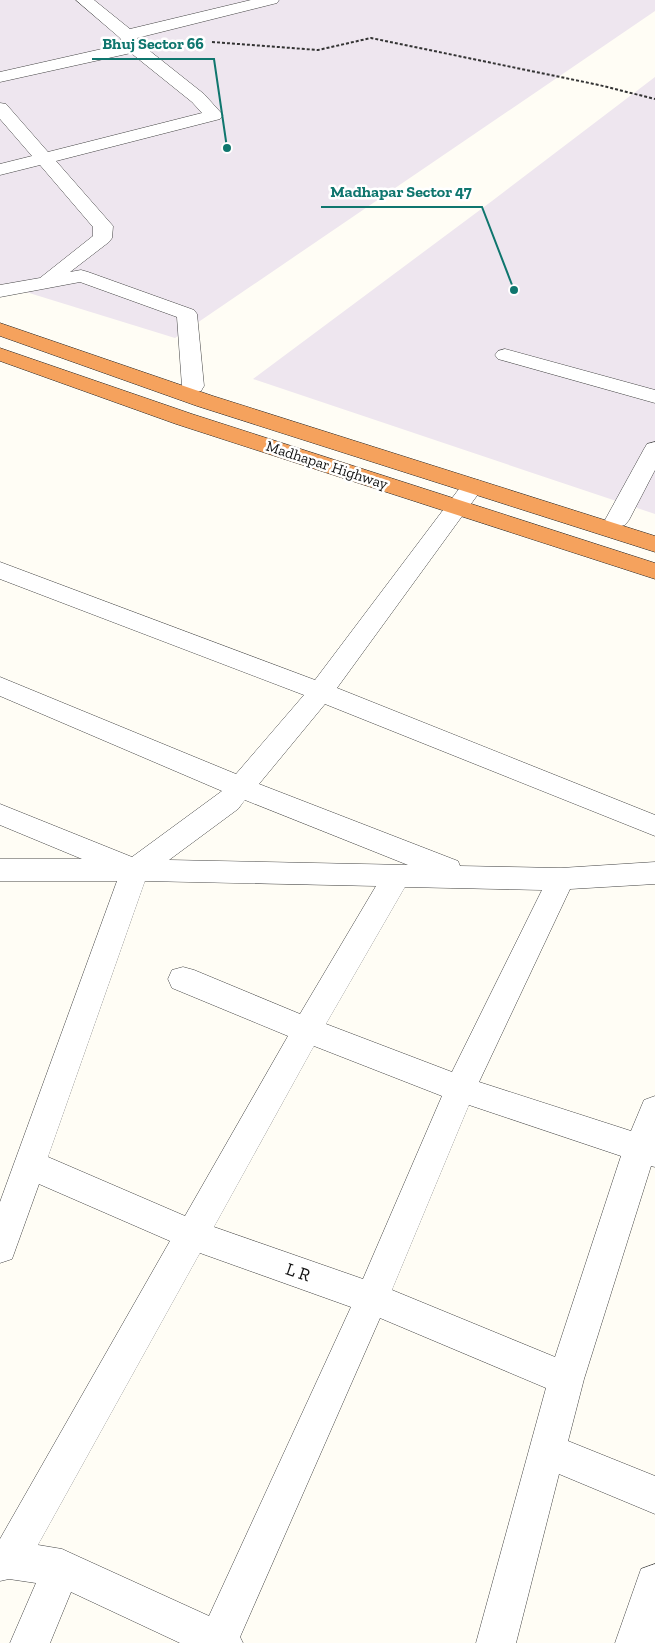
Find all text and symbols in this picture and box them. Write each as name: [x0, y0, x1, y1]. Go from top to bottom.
callout: Bhuj Sector 66: [92, 28, 214, 59]
text: Bhuj Sector 66: [102, 34, 204, 53]
callout: Madhapar Sector 47: [321, 176, 482, 207]
text: Madhapar Sector 47: [330, 182, 472, 201]
street label: Madhapar Highway: [264, 437, 391, 493]
street label: L R: [283, 1258, 313, 1286]

